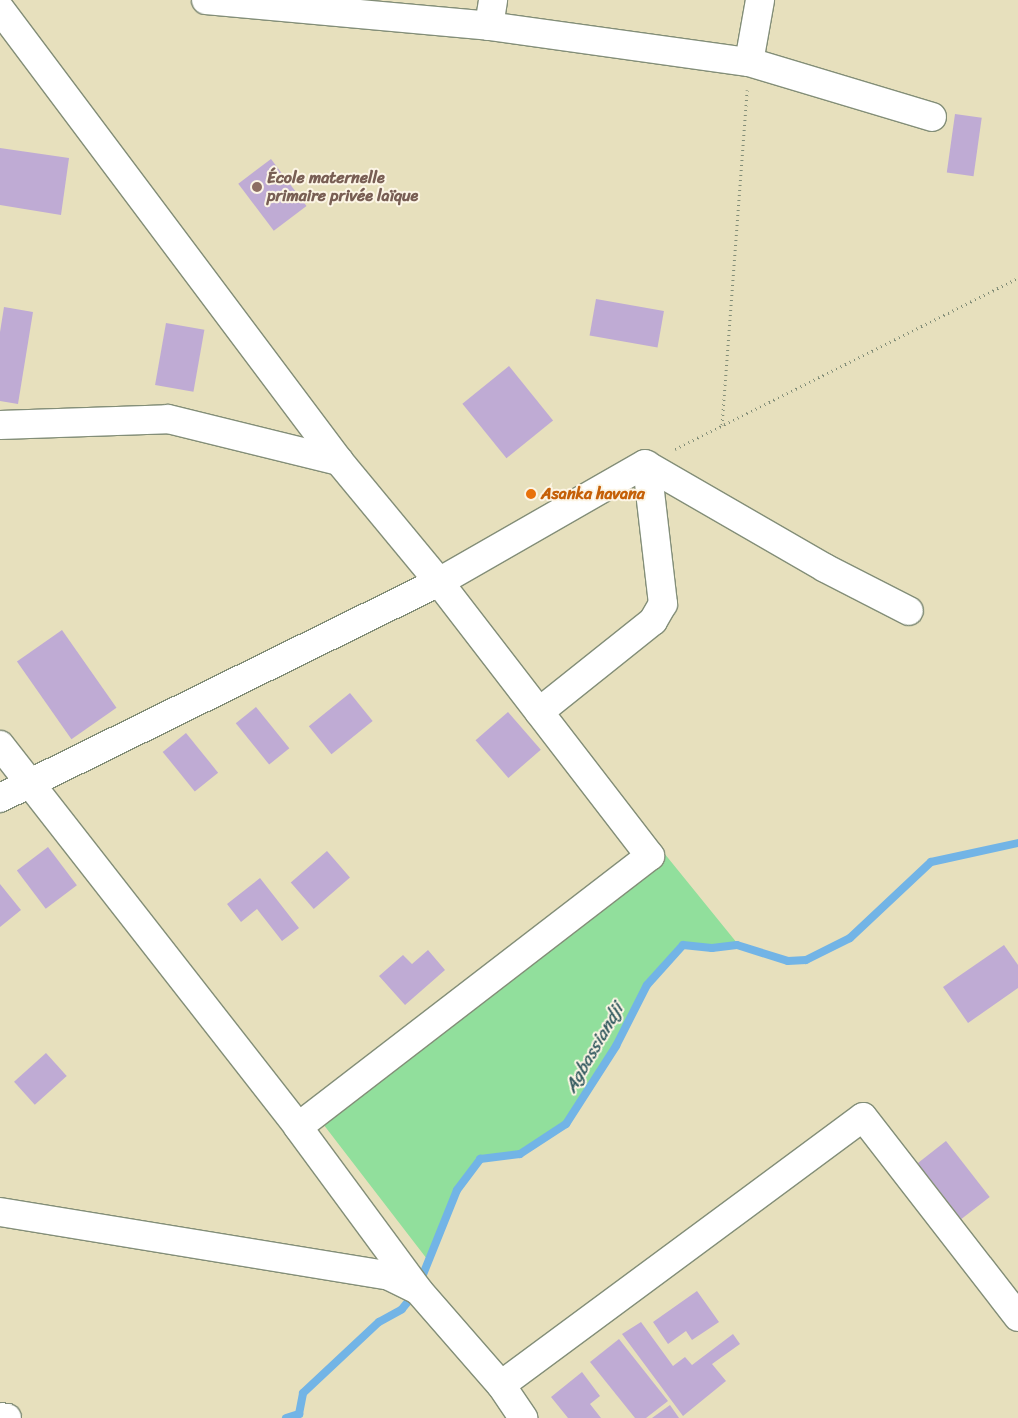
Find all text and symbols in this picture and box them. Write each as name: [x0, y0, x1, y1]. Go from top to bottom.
place label: École maternelle primaire privée laïque: [267, 168, 419, 206]
marker: École maternelle primaire privée laïque: [251, 181, 263, 193]
place label: Asanka havana: [541, 484, 645, 504]
marker: Asanka havana: [525, 488, 537, 500]
water label: Agbassiandji: [560, 1000, 628, 1096]

